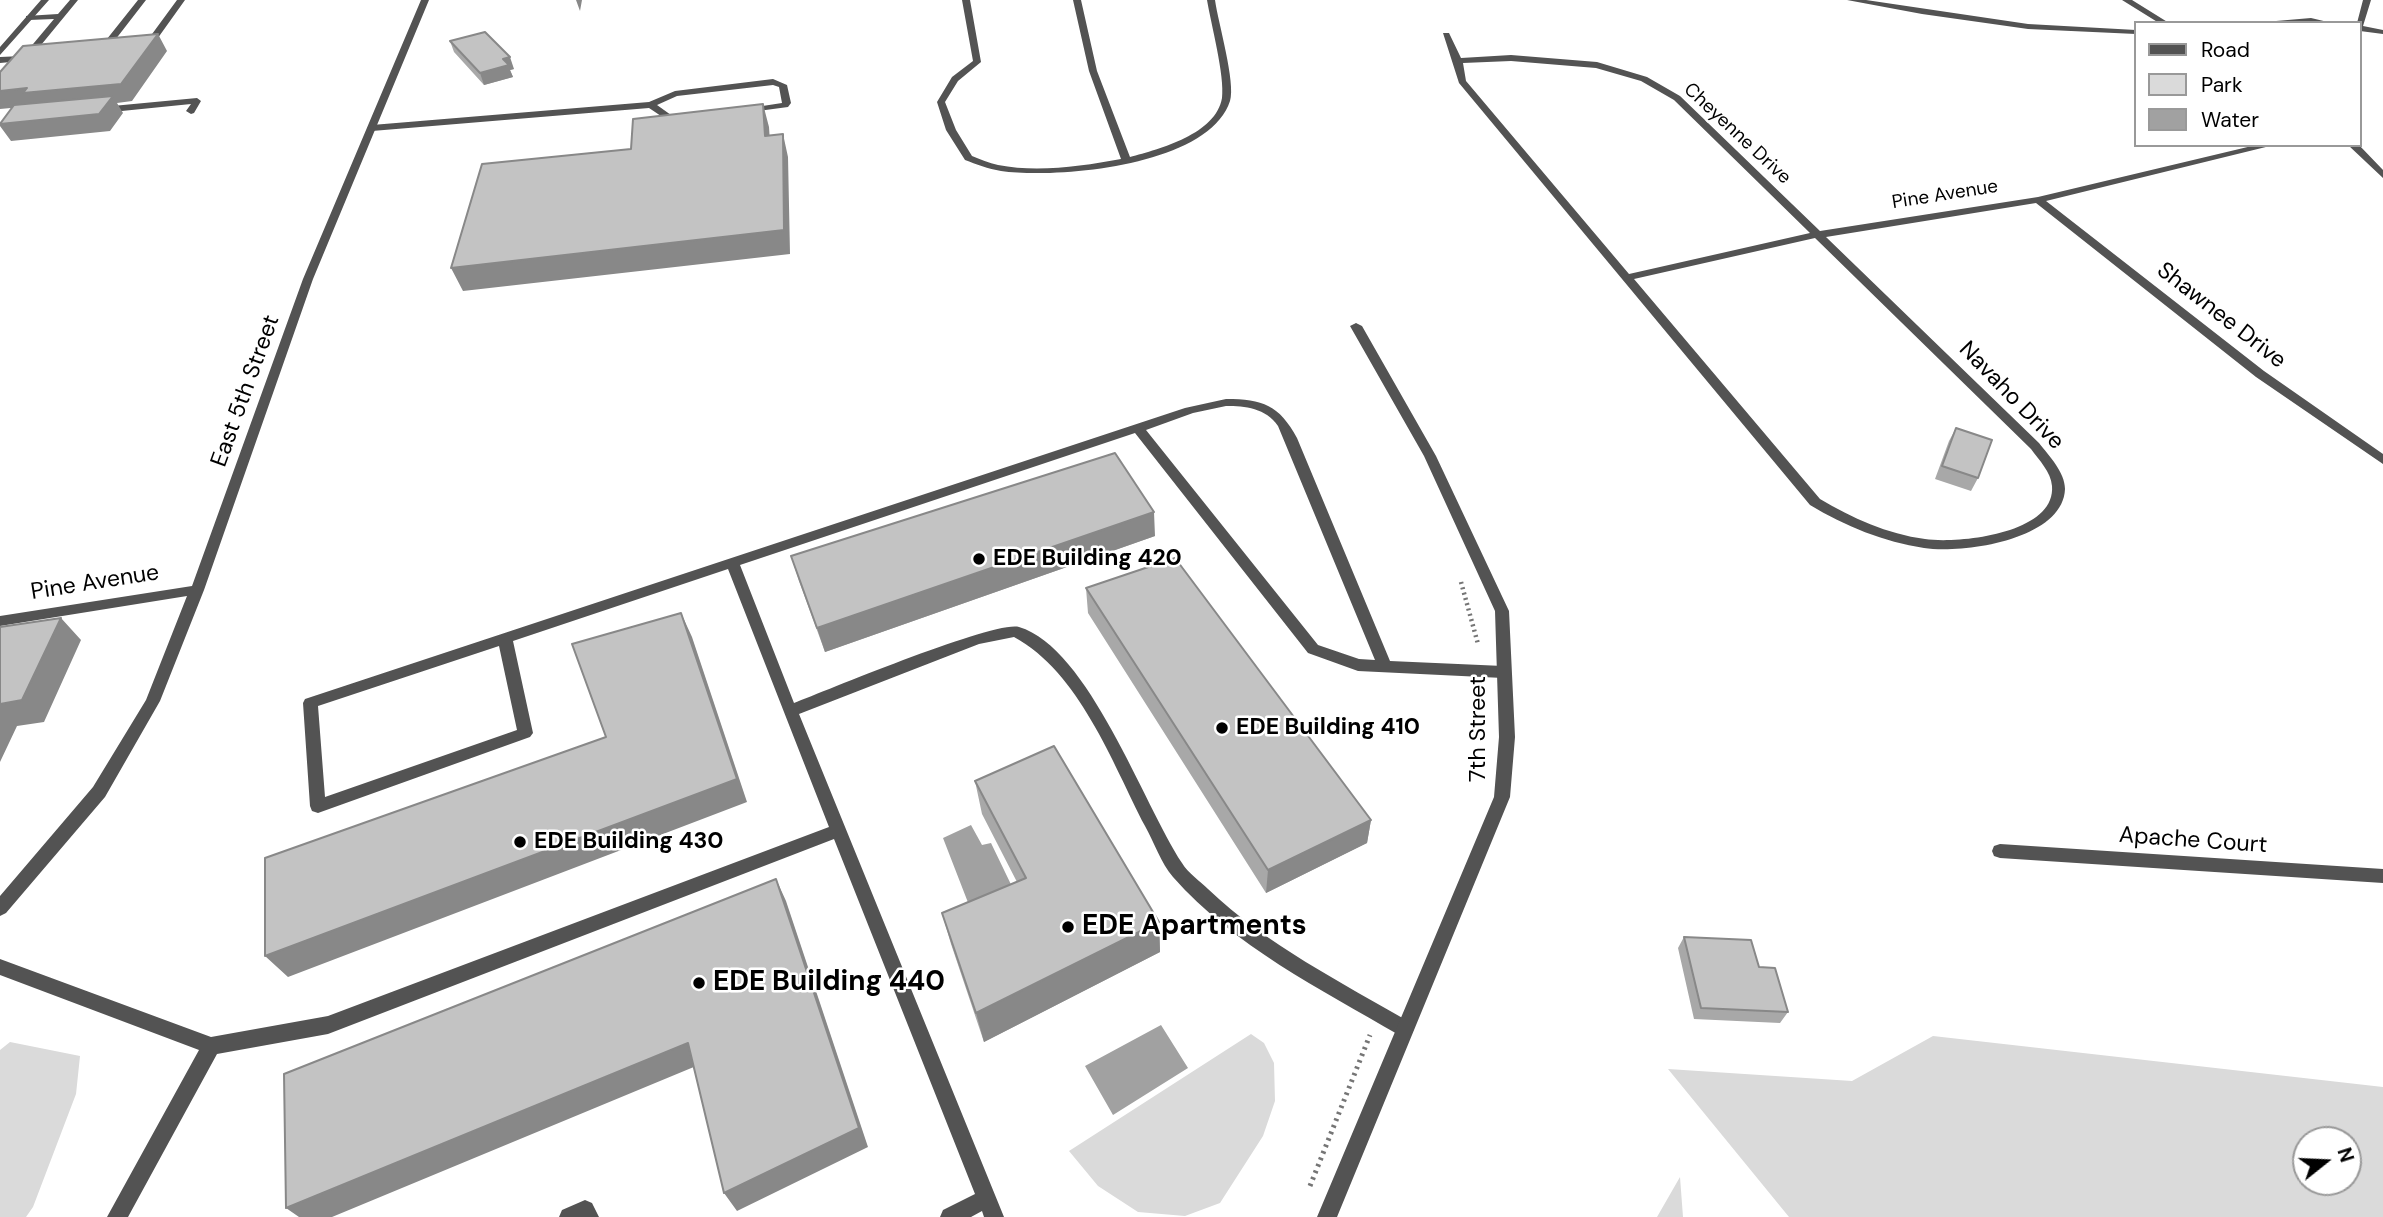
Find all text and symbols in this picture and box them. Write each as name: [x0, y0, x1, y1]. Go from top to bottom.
legend: [2134, 21, 2362, 147]
text: Road: [2201, 36, 2250, 64]
text: Park: [2201, 71, 2242, 99]
street label: Cheyenne Drive: [1679, 79, 1795, 189]
text: Water: [2201, 106, 2259, 134]
street label: Pine Avenue: [1890, 175, 2000, 215]
street label: Shawnee Drive: [2151, 257, 2291, 375]
street label: East 5th Street: [206, 311, 286, 471]
street label: Navaho Drive: [1953, 336, 2069, 456]
place label: EDE Building 420: [993, 545, 1182, 573]
marker: EDE Building 420: [971, 551, 987, 567]
street label: Pine Avenue: [29, 559, 161, 607]
street label: 7th Street: [1465, 676, 1493, 782]
place label: EDE Building 410: [1236, 714, 1420, 742]
marker: EDE Building 410: [1214, 720, 1230, 736]
street label: Apache Court: [2118, 822, 2268, 860]
place label: EDE Building 430: [534, 828, 723, 856]
marker: EDE Building 430: [512, 834, 528, 850]
place label: EDE Apartments: [1082, 910, 1307, 944]
marker: EDE Apartments: [1060, 919, 1076, 935]
place label: EDE Building 440: [713, 966, 945, 1000]
marker: EDE Building 440: [691, 975, 707, 991]
north arrow: [2292, 1126, 2362, 1196]
text: N: [2332, 1145, 2360, 1165]

